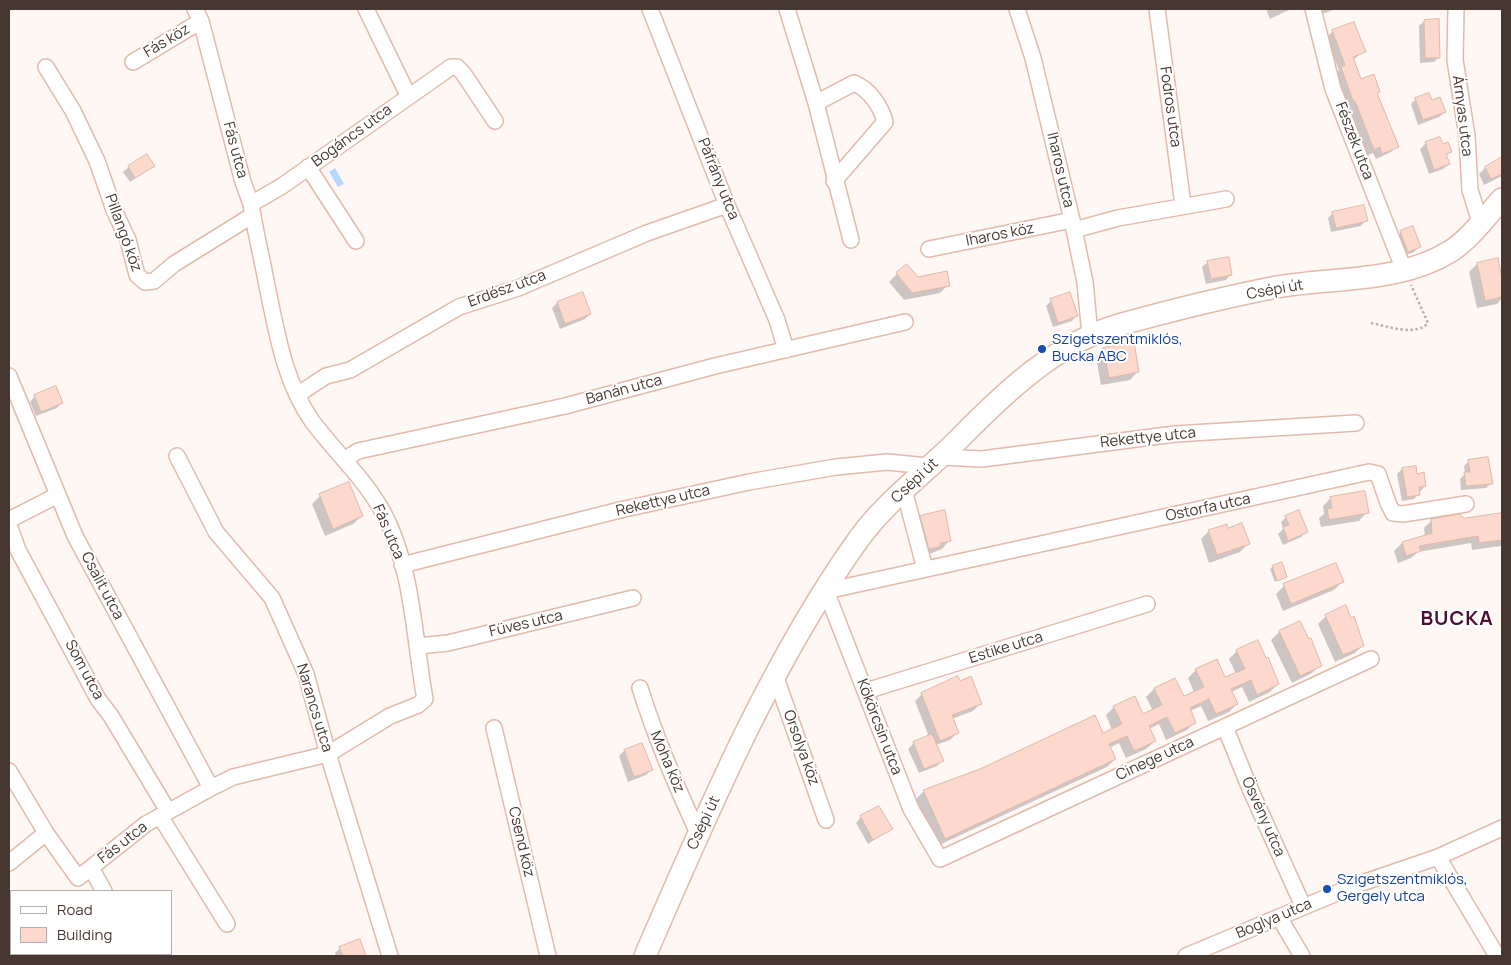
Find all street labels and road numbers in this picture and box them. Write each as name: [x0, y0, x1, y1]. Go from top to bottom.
street label: Fás köz: [141, 20, 193, 62]
street label: Fodros utca: [1155, 66, 1185, 148]
street label: Árnyas utca: [1448, 74, 1476, 158]
street label: Fészek utca: [1331, 100, 1377, 182]
street label: Bogáncs utca: [308, 101, 396, 171]
street label: Fás utca: [219, 120, 251, 180]
street label: Iharos utca: [1043, 131, 1077, 209]
street label: Páfrány utca: [693, 136, 743, 222]
street label: Pillangó köz: [101, 192, 145, 274]
street label: Iharos köz: [964, 220, 1036, 250]
street label: Erdész utca: [466, 267, 548, 311]
street label: Csépi út: [1245, 276, 1305, 304]
street label: Banán utca: [584, 371, 664, 409]
street label: Rekettye utca: [1099, 424, 1197, 452]
street label: Csépi út: [888, 455, 942, 507]
street label: Rekettye utca: [614, 481, 712, 521]
street label: Ostorfa utca: [1164, 490, 1252, 526]
street label: Fás utca: [368, 502, 408, 562]
street label: Csalit utca: [77, 549, 127, 623]
street label: Füves utca: [488, 607, 564, 641]
street label: Estike utca: [967, 628, 1045, 668]
street label: Som utca: [61, 637, 107, 703]
street label: Narancs utca: [292, 662, 336, 754]
street label: Kökörcsin utca: [852, 676, 906, 778]
street label: Orsolya köz: [779, 708, 823, 788]
street label: Moha köz: [646, 728, 688, 796]
street label: Cinege utca: [1113, 733, 1197, 785]
street label: Ösvény utca: [1237, 774, 1289, 860]
street label: Csépi út: [684, 793, 724, 853]
street label: Csend köz: [504, 805, 538, 879]
street label: Fás utca: [95, 818, 151, 868]
street label: Boglya utca: [1233, 895, 1315, 943]

